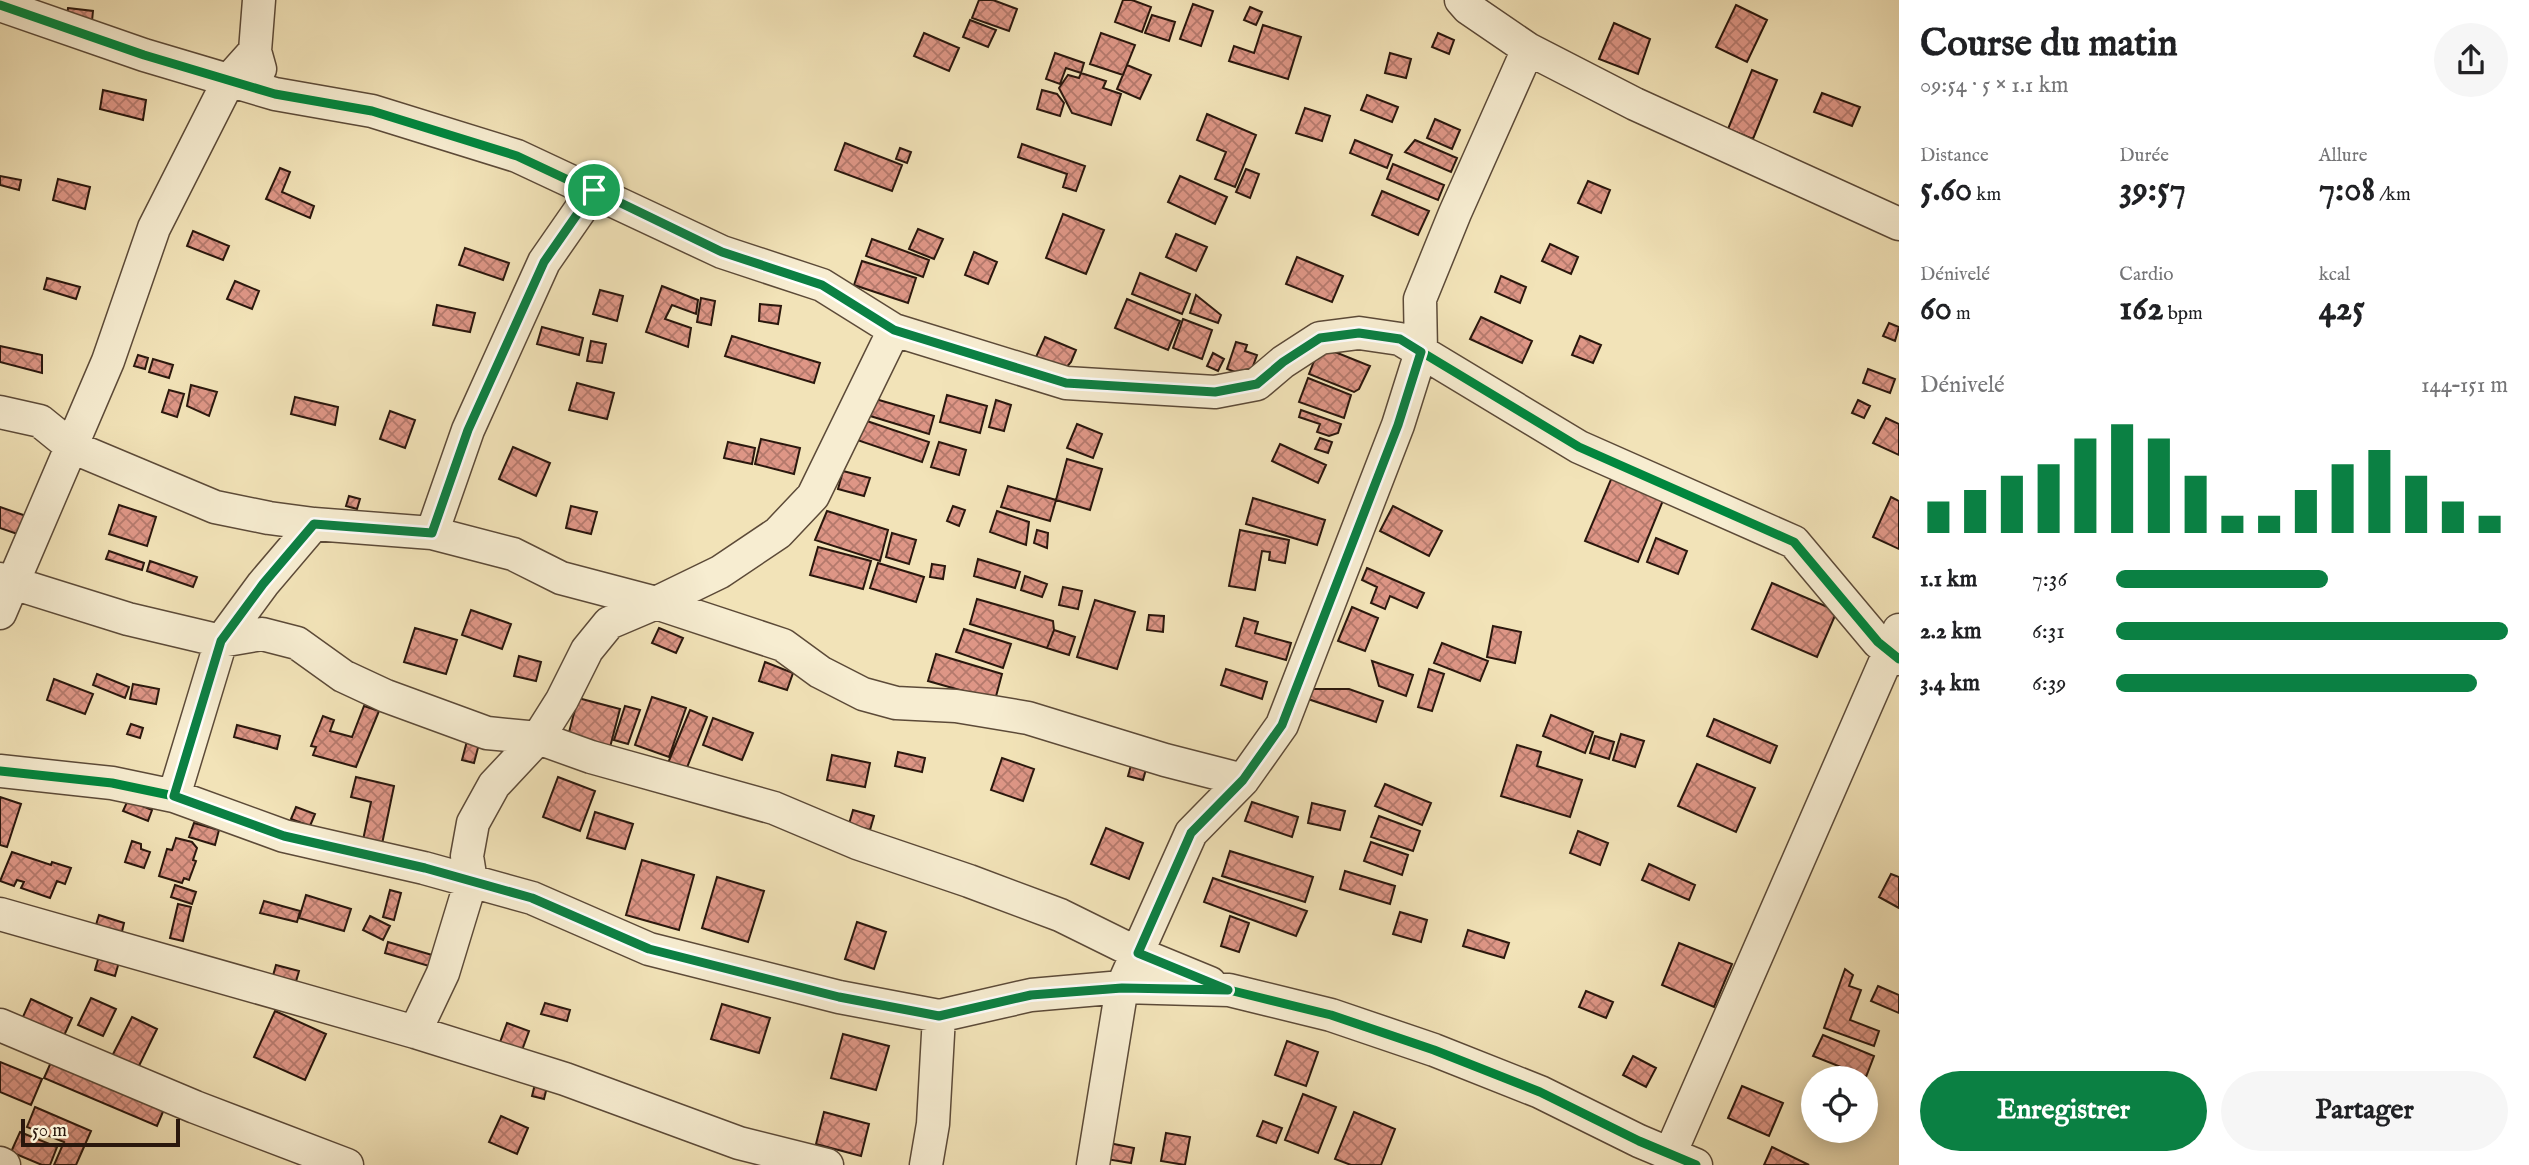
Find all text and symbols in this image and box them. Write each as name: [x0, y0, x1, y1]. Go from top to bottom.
text: Course du matin: [1920, 21, 2178, 69]
button: share: [2434, 23, 2508, 97]
text: 09:54 · 5 × 1.1 km: [1920, 71, 2069, 100]
text: Distance: [1920, 144, 1989, 168]
text: Durée: [2119, 144, 2169, 168]
text: Allure: [2319, 144, 2367, 168]
pin: [564, 160, 624, 220]
text: 5.60: [1920, 168, 1972, 213]
text: 39:57: [2119, 168, 2186, 213]
text: 7:08: [2319, 168, 2375, 213]
icon: arrive: [575, 171, 613, 209]
text: km: [1972, 183, 2001, 207]
text: /km: [2375, 183, 2411, 207]
text: Dénivelé: [1920, 263, 1990, 287]
text: Cardio: [2119, 263, 2173, 287]
text: kcal: [2319, 263, 2350, 287]
text: 60: [1920, 287, 1952, 332]
text: 162: [2119, 287, 2164, 332]
text: 425: [2319, 287, 2365, 332]
text: m: [1952, 302, 1971, 326]
text: bpm: [2164, 302, 2203, 326]
text: Dénivelé: [1920, 371, 2005, 400]
text: 144–151 m: [2421, 371, 2508, 400]
text: 1.1 km: [1920, 565, 1977, 594]
text: 7:36: [2032, 565, 2067, 594]
text: 2.2 km: [1920, 617, 1982, 646]
text: 6:31: [2032, 617, 2065, 646]
text: 3.4 km: [1920, 669, 1980, 698]
text: 6:39: [2032, 669, 2066, 698]
map controls: [1801, 1066, 1878, 1143]
button: locate: [1801, 1066, 1878, 1143]
button: Enregistrer: [1920, 1071, 2207, 1151]
button: Partager: [2221, 1071, 2508, 1151]
scale bar: [21, 1116, 180, 1148]
text: 50 m: [32, 1119, 67, 1143]

